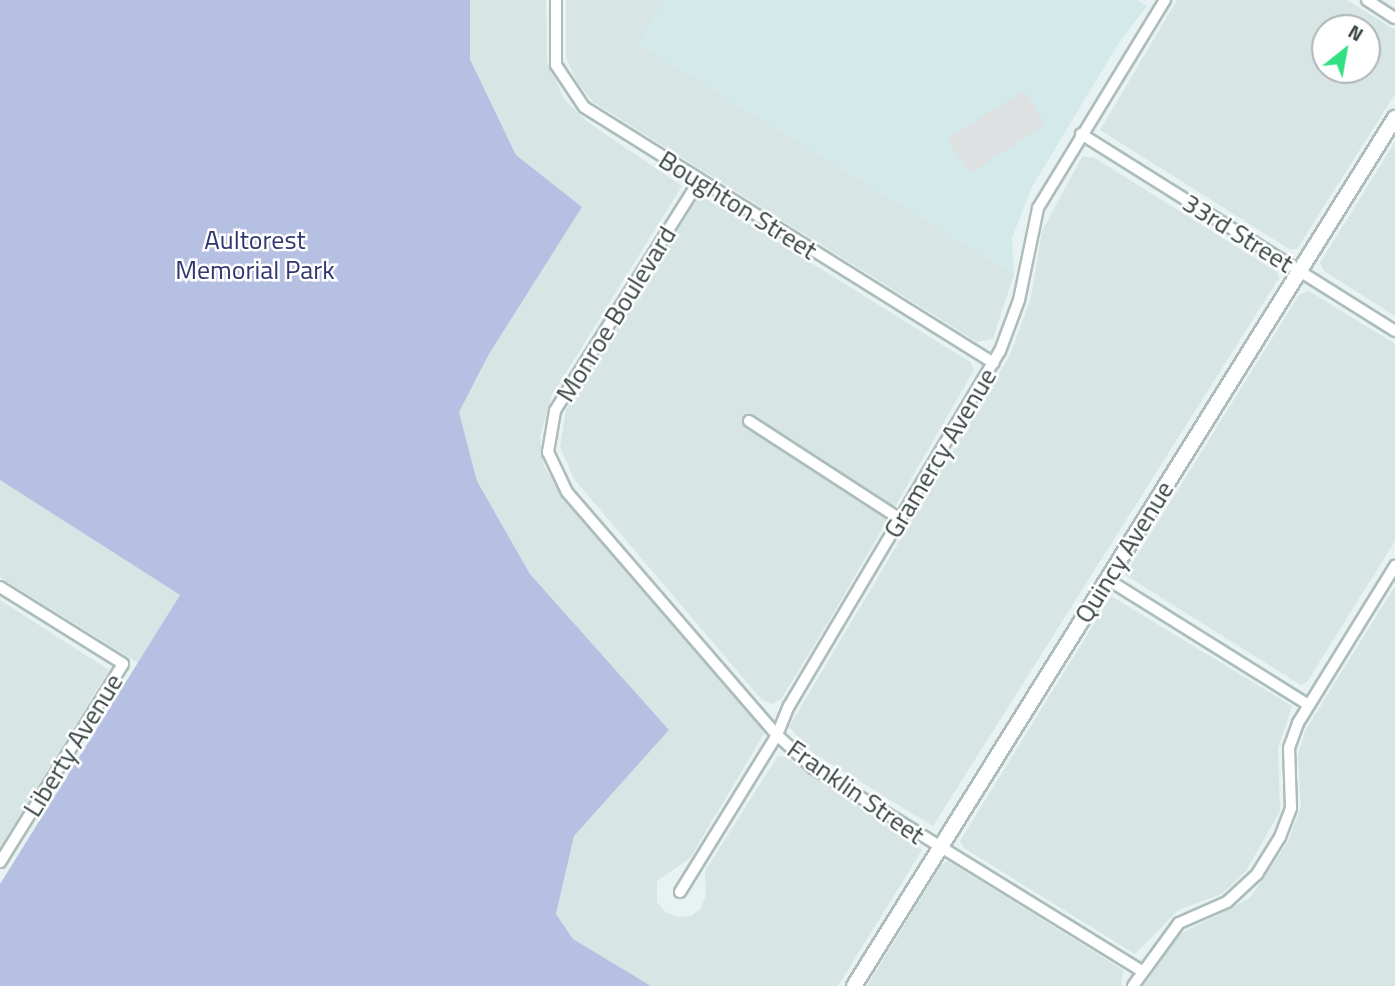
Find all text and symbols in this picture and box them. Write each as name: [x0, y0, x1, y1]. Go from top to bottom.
north arrow: [1311, 14, 1381, 84]
text: N: [1343, 16, 1369, 48]
street label: Boughton Street: [653, 144, 823, 266]
street label: 33rd Street: [1177, 187, 1299, 279]
street label: Monroe Boulevard: [550, 221, 682, 407]
park label: Aultorest Memorial Park: [175, 224, 335, 286]
street label: Gramercy Avenue: [877, 362, 1003, 544]
street label: Quincy Avenue: [1068, 475, 1180, 629]
street label: Liberty Avenue: [17, 668, 129, 822]
street label: Franklin Street: [782, 733, 930, 851]

